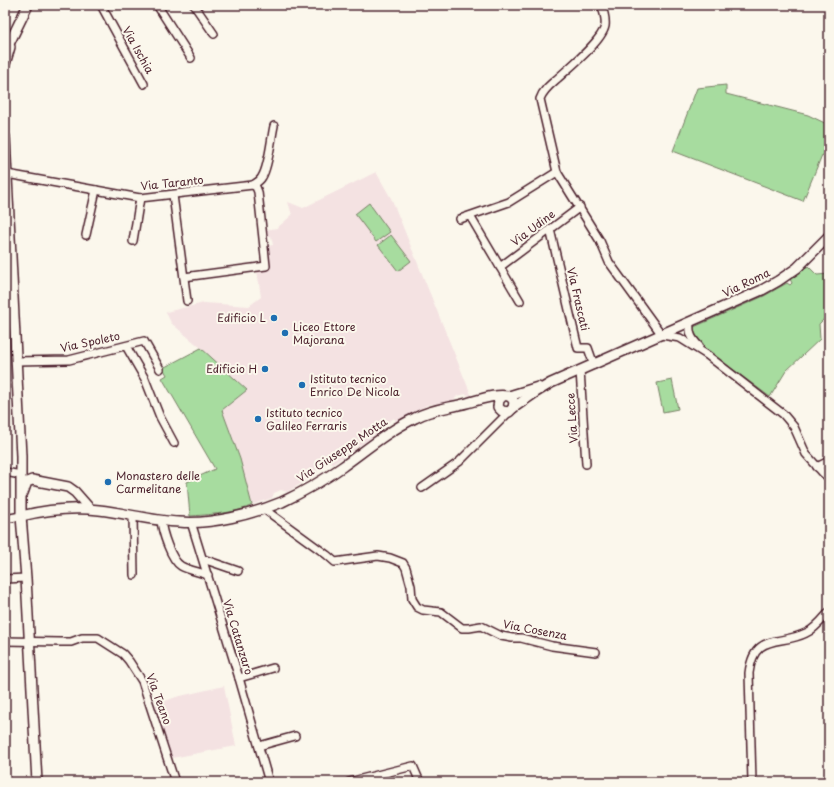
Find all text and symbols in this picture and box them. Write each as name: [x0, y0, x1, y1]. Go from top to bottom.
street label: Via Ischia: [118, 23, 159, 77]
street label: Via Taranto: [140, 171, 204, 194]
street label: Via Udine: [507, 205, 558, 250]
street label: Via Roma: [719, 264, 773, 301]
street label: Via Frascati: [563, 265, 594, 332]
place label: Edificio L: [217, 309, 267, 326]
marker: Edificio L: [269, 313, 279, 323]
place label: Liceo Ettore Majorana: [293, 318, 356, 348]
street label: Via Spoleto: [58, 327, 121, 356]
marker: Liceo Ettore Majorana: [280, 328, 290, 338]
place label: Edificio H: [206, 360, 257, 377]
marker: Edificio H: [260, 364, 270, 374]
place label: Istituto tecnico Enrico De Nicola: [310, 370, 400, 400]
marker: Istituto tecnico Enrico De Nicola: [297, 380, 307, 390]
street label: Via Lecce: [561, 392, 582, 444]
place label: Istituto tecnico Galileo Ferraris: [266, 404, 347, 434]
street label: Via Giuseppe Motta: [293, 413, 391, 486]
marker: Istituto tecnico Galileo Ferraris: [253, 414, 263, 424]
place label: Monastero delle Carmelitane: [116, 467, 200, 497]
marker: Monastero delle Carmelitane: [103, 477, 113, 487]
street label: Via Catanzaro: [219, 597, 258, 677]
street label: Via Cosenza: [501, 615, 569, 644]
street label: Via Teano: [142, 671, 177, 727]

